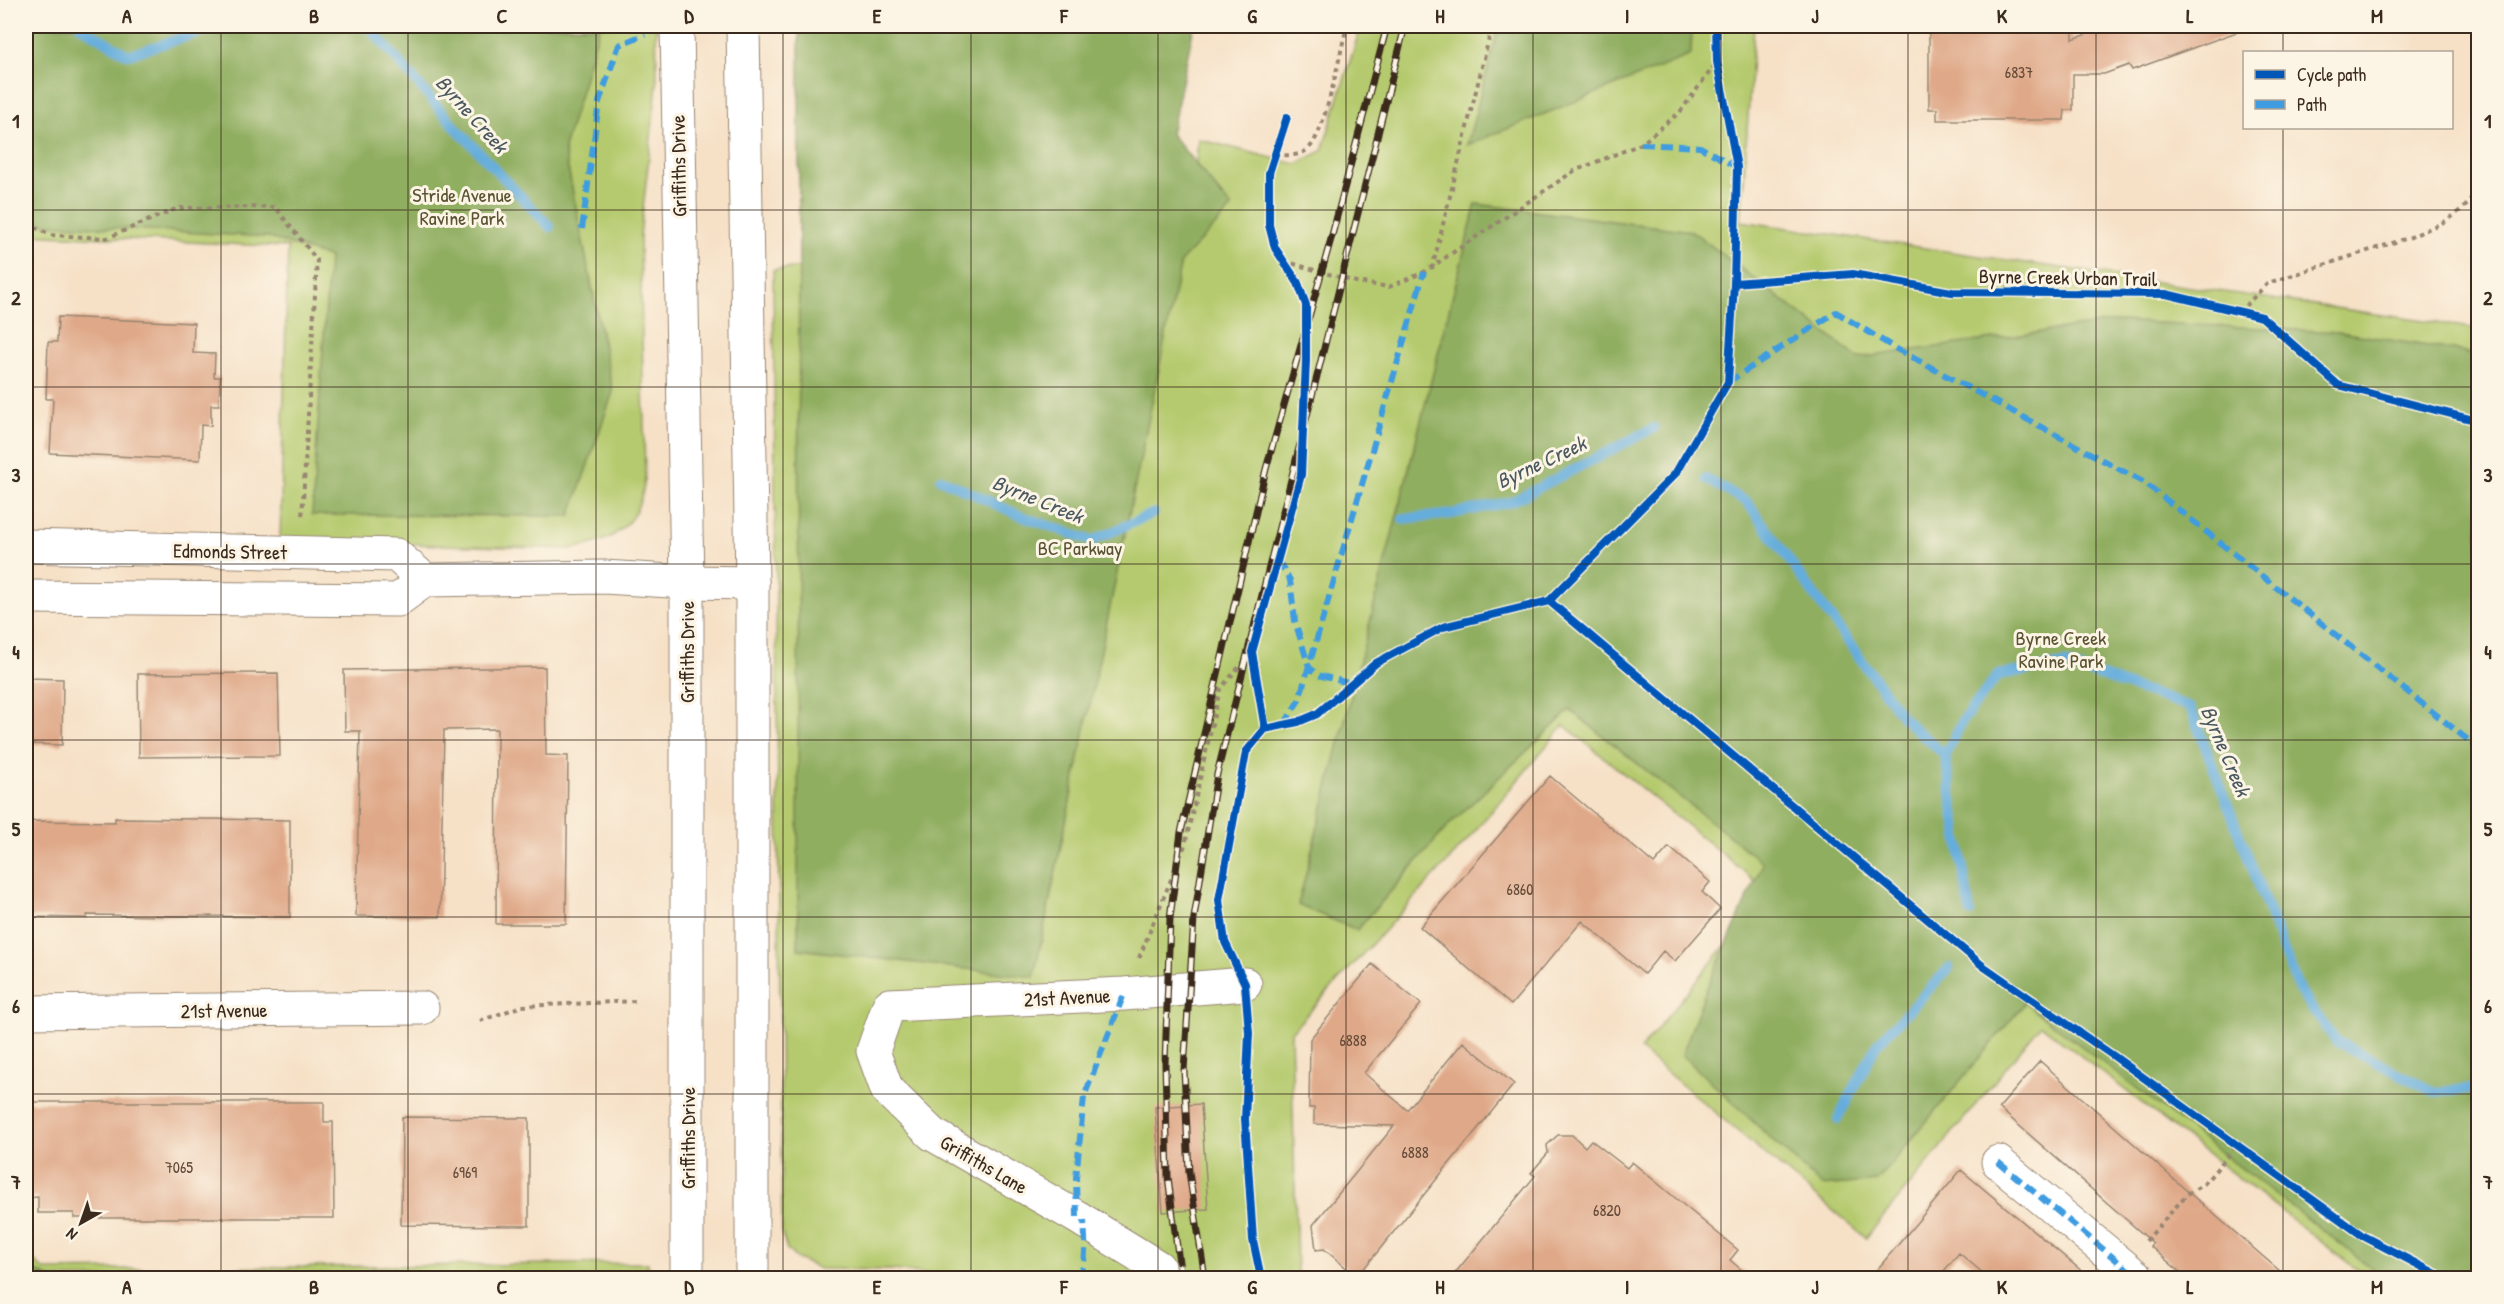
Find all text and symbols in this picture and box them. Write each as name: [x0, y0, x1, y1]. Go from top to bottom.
text: A: [122, 2, 132, 29]
text: B: [309, 2, 319, 29]
text: C: [497, 2, 508, 29]
text: D: [684, 2, 694, 29]
text: E: [873, 2, 882, 29]
text: F: [1059, 2, 1069, 29]
text: G: [1247, 2, 1257, 29]
text: H: [1435, 2, 1445, 29]
text: I: [1625, 2, 1629, 29]
text: J: [1811, 2, 1819, 29]
text: K: [1997, 2, 2008, 29]
text: L: [2186, 2, 2194, 29]
text: M: [2371, 2, 2383, 29]
legend: [2243, 51, 2453, 129]
house number: 6837: [2005, 61, 2033, 83]
text: Cycle path: [2297, 62, 2367, 87]
water label: Byrne Creek: [429, 69, 516, 161]
text: Path: [2297, 92, 2327, 117]
text: 1: [12, 107, 20, 134]
text: 1: [2484, 107, 2492, 134]
street label: Griffiths Drive: [664, 115, 692, 217]
park label: Stride Avenue Ravine Park: [412, 181, 512, 231]
street label: Byrne Creek Urban Trail: [1979, 262, 2158, 292]
text: 2: [11, 284, 21, 311]
text: 2: [2483, 284, 2493, 311]
water label: Byrne Creek: [1492, 428, 1592, 495]
text: 3: [12, 461, 21, 488]
text: 3: [2484, 461, 2493, 488]
water label: Byrne Creek: [988, 468, 1090, 531]
park label: BC Parkway: [1038, 534, 1122, 561]
street label: Edmonds Street: [173, 537, 288, 566]
street label: Griffiths Drive: [673, 601, 700, 703]
park label: Byrne Creek Ravine Park: [2016, 624, 2106, 674]
text: 4: [12, 638, 20, 665]
text: 4: [2484, 638, 2492, 665]
water label: Byrne Creek: [2194, 701, 2259, 803]
text: 5: [12, 815, 21, 842]
text: 5: [2484, 815, 2493, 842]
house number: 6860: [1507, 878, 1533, 900]
street label: 21st Avenue: [1023, 981, 1111, 1013]
text: 6: [12, 992, 20, 1019]
text: 6: [2484, 992, 2492, 1019]
street label: 21st Avenue: [181, 996, 268, 1024]
house number: 6888: [1339, 1029, 1367, 1051]
street label: Griffiths Drive: [674, 1087, 701, 1189]
street label: Griffiths Lane: [935, 1128, 1033, 1200]
house number: 6888: [1401, 1141, 1429, 1163]
house number: 7065: [165, 1156, 193, 1178]
house number: 6969: [453, 1161, 477, 1183]
text: 7: [10, 1168, 21, 1195]
text: 7: [2482, 1168, 2493, 1195]
north arrow: [51, 1193, 111, 1253]
house number: 6820: [1593, 1199, 1621, 1221]
text: N: [61, 1223, 82, 1246]
text: A: [122, 1273, 132, 1300]
text: B: [309, 1273, 319, 1300]
text: C: [497, 1273, 508, 1300]
text: D: [684, 1273, 694, 1300]
text: E: [873, 1273, 882, 1300]
text: F: [1059, 1273, 1069, 1300]
text: G: [1247, 1273, 1257, 1300]
text: H: [1435, 1273, 1445, 1300]
text: I: [1625, 1273, 1629, 1300]
text: J: [1811, 1273, 1819, 1300]
text: K: [1997, 1273, 2008, 1300]
text: L: [2186, 1273, 2194, 1300]
text: M: [2371, 1273, 2383, 1300]

